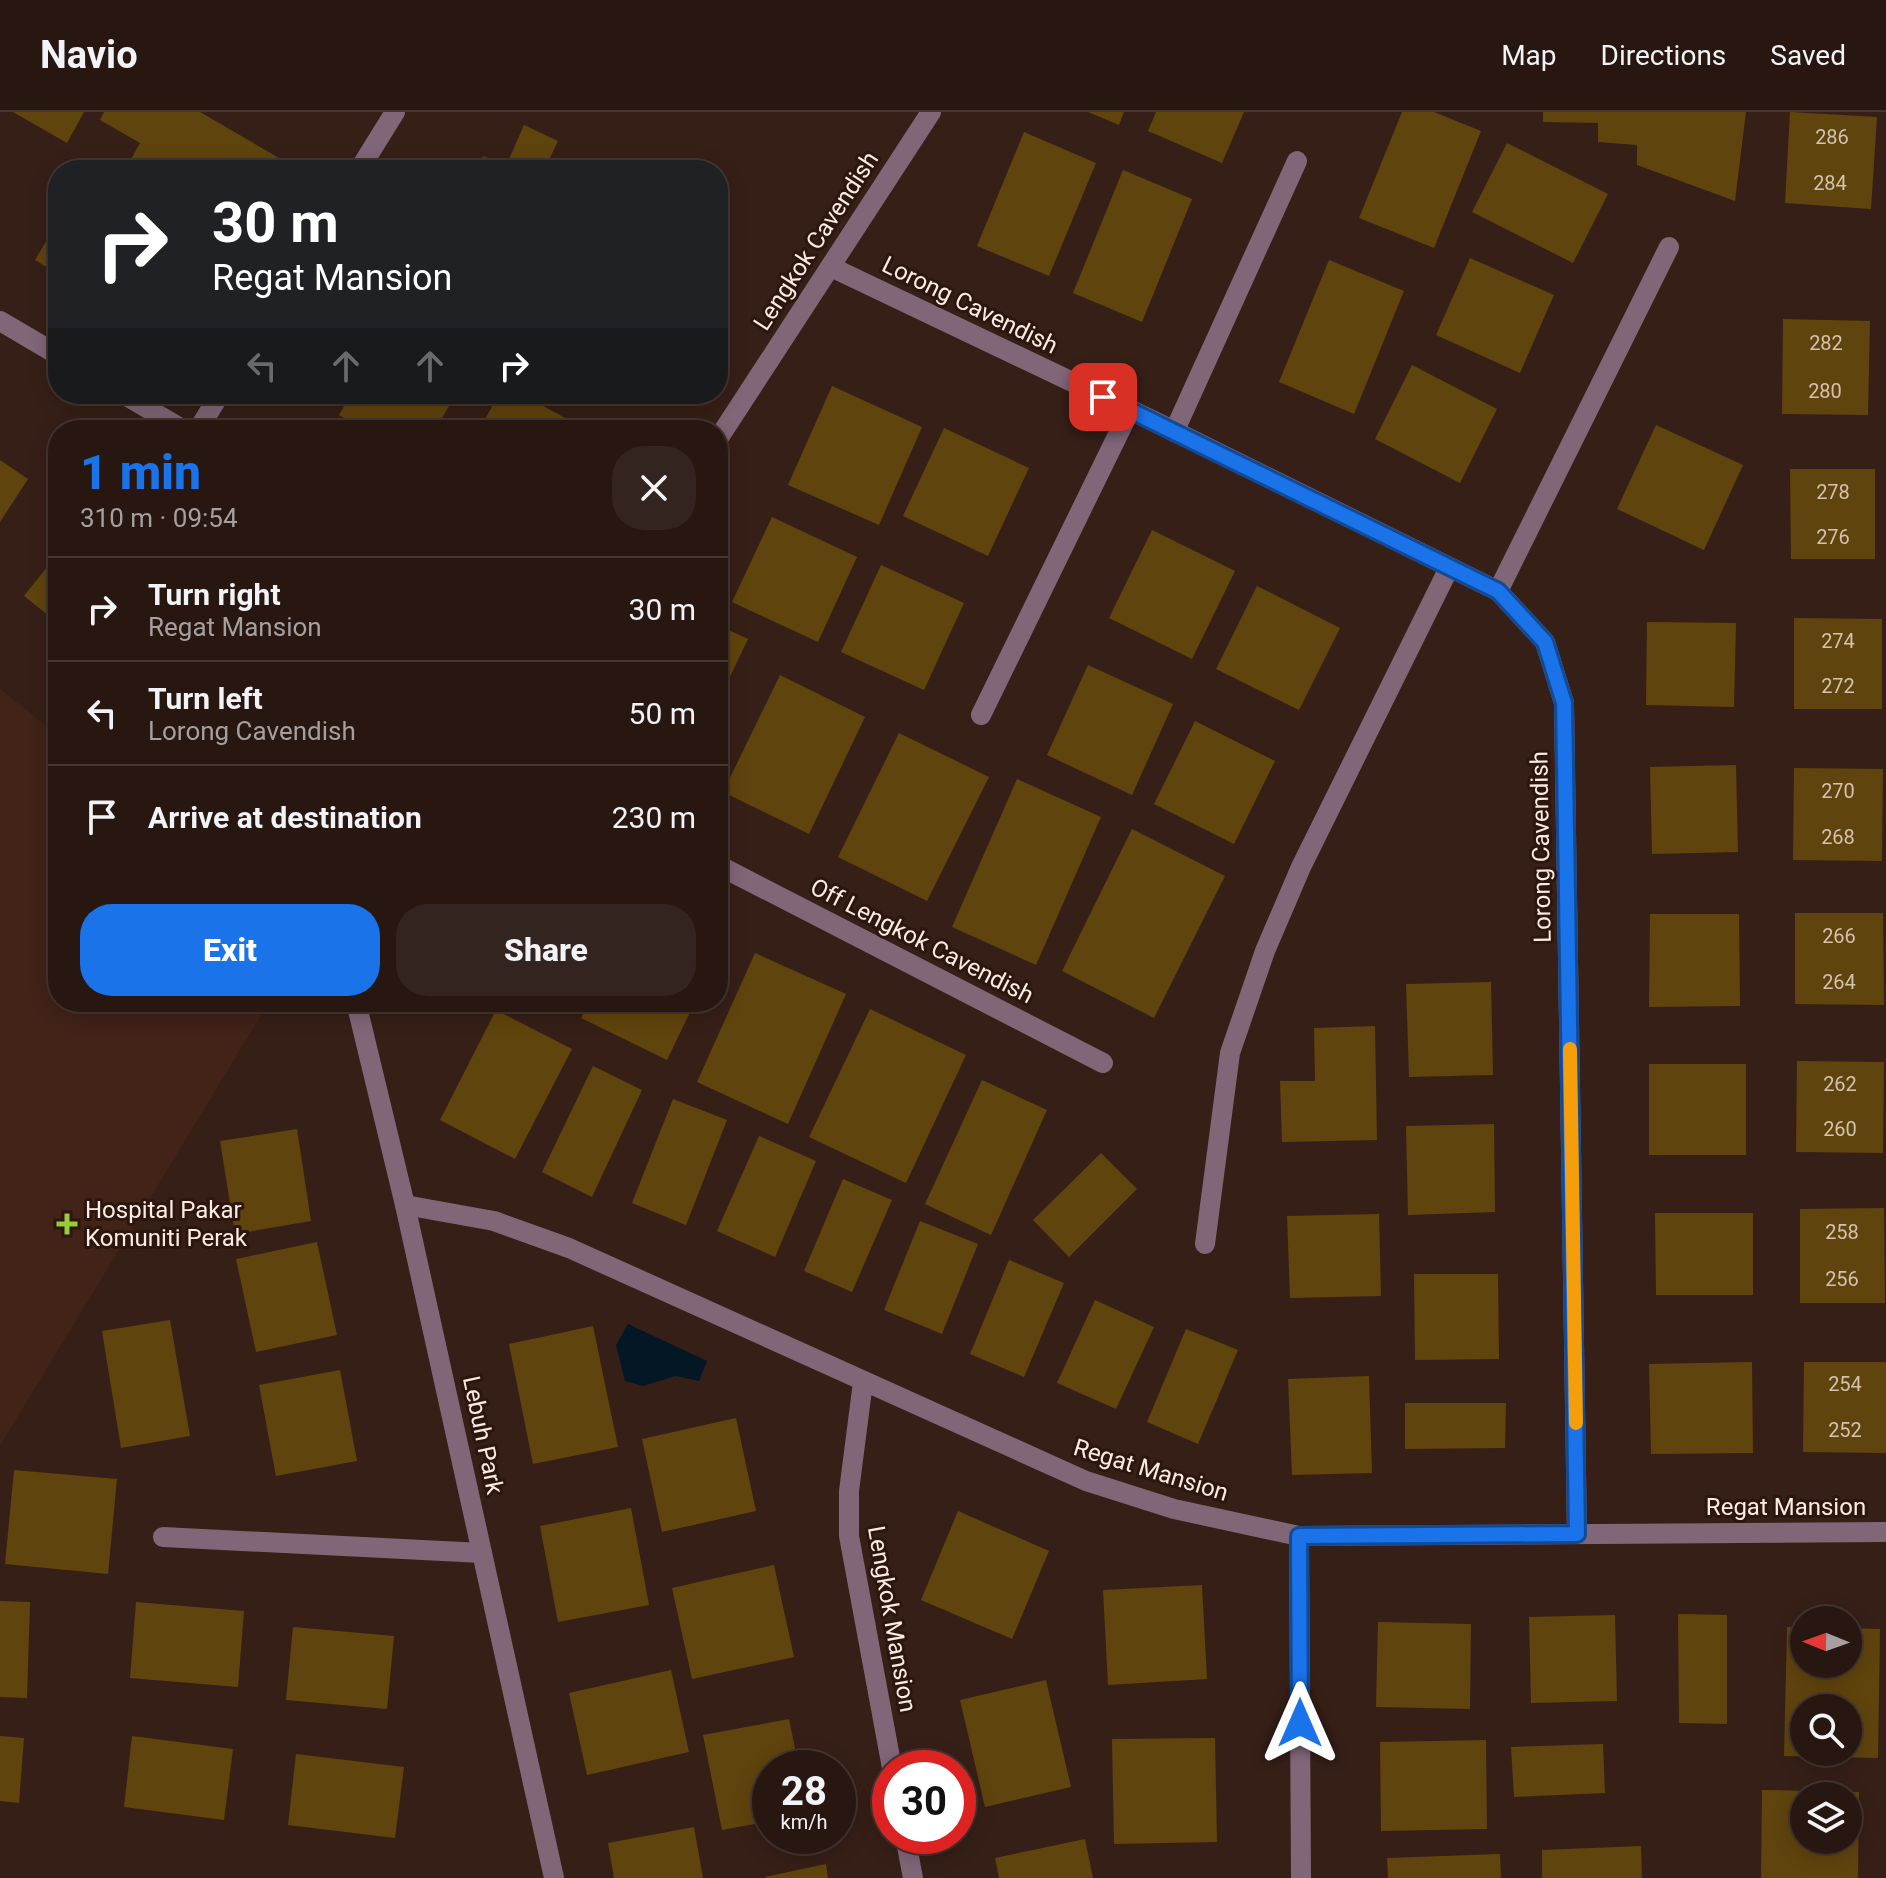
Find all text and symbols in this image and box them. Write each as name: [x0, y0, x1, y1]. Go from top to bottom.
text: Navio: [40, 33, 138, 77]
text: Map: [1501, 39, 1557, 72]
text: Directions: [1601, 39, 1726, 72]
text: Saved: [1770, 39, 1846, 72]
house number: 286: [1815, 125, 1849, 149]
street label: Lengkok Cavendish: [748, 146, 884, 336]
house number: 284: [1813, 171, 1847, 195]
text: 30 m: [212, 190, 339, 256]
icon: right: [80, 192, 184, 296]
street label: Lorong Cavendish: [878, 250, 1062, 360]
text: Regat Mansion: [212, 257, 452, 299]
house number: 282: [1809, 331, 1843, 355]
icon: left: [240, 344, 284, 388]
icon: ahead: [324, 344, 368, 388]
icon: ahead: [408, 344, 452, 388]
icon: right: [492, 344, 536, 388]
pin: [1069, 363, 1137, 431]
icon: arrive: [1081, 375, 1125, 419]
house number: 280: [1808, 379, 1842, 403]
text: 1 min: [80, 444, 201, 501]
button: close: [612, 446, 696, 530]
house number: 278: [1816, 480, 1850, 504]
text: 310 m · 09:54: [80, 503, 238, 533]
house number: 276: [1816, 525, 1850, 549]
text: Turn right: [148, 577, 281, 612]
icon: right: [80, 587, 124, 631]
text: 30 m: [629, 592, 696, 627]
text: Regat Mansion: [148, 612, 322, 642]
house number: 274: [1821, 629, 1855, 653]
house number: 272: [1821, 674, 1855, 698]
text: Turn left: [148, 681, 263, 716]
icon: left: [80, 691, 124, 735]
text: 50 m: [629, 696, 696, 731]
text: Lorong Cavendish: [148, 716, 356, 746]
street label: Lorong Cavendish: [1525, 751, 1557, 943]
house number: 270: [1821, 779, 1855, 803]
icon: arrive: [80, 795, 124, 839]
text: Arrive at destination: [148, 800, 422, 835]
text: 230 m: [612, 800, 696, 835]
house number: 268: [1821, 825, 1855, 849]
street label: Off Lengkok Cavendish: [806, 873, 1038, 1009]
button: Exit: [80, 904, 380, 996]
button: Share: [396, 904, 696, 996]
house number: 266: [1822, 924, 1856, 948]
house number: 264: [1822, 970, 1856, 994]
house number: 262: [1823, 1072, 1857, 1096]
house number: 260: [1823, 1117, 1857, 1141]
place label: Hospital Pakar Komuniti Perak: [85, 1196, 248, 1252]
marker: Hospital Pakar Komuniti Perak: [56, 1213, 78, 1235]
house number: 258: [1825, 1220, 1859, 1244]
house number: 256: [1825, 1267, 1859, 1291]
house number: 254: [1828, 1372, 1862, 1396]
street label: Lebuh Park: [457, 1373, 509, 1497]
house number: 252: [1828, 1418, 1862, 1442]
street label: Regat Mansion: [1070, 1433, 1232, 1507]
street label: Regat Mansion: [1706, 1493, 1866, 1521]
street label: Lengkok Mansion: [862, 1524, 922, 1714]
north arrow: [1790, 1606, 1862, 1678]
map controls: [1790, 1606, 1862, 1854]
position arrow: [1258, 1681, 1342, 1765]
button: search: [1790, 1694, 1862, 1766]
speed limit sign: 30: [872, 1750, 976, 1854]
text: 28: [781, 1768, 827, 1815]
button: layers: [1790, 1782, 1862, 1854]
text: km/h: [781, 1810, 827, 1834]

